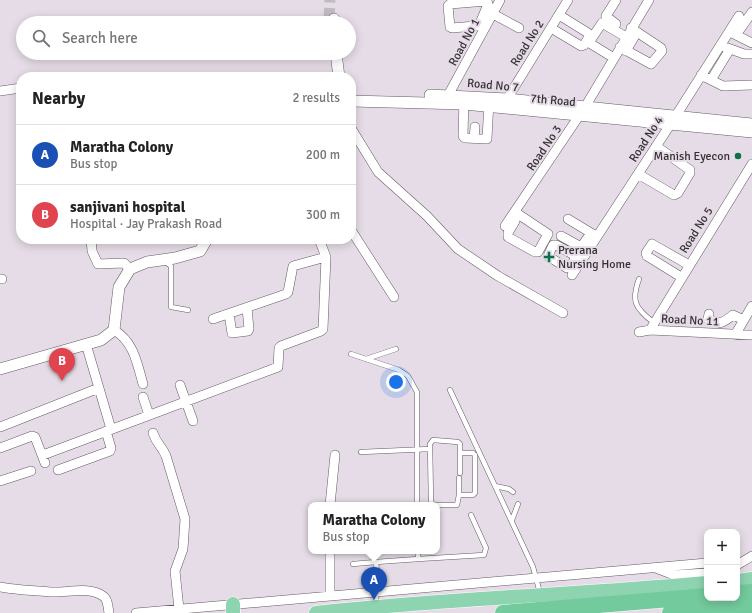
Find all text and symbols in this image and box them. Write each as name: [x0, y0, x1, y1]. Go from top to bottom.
search box: [16, 16, 356, 60]
street label: Road No 1: [446, 16, 483, 69]
street label: Road No 2: [507, 17, 548, 69]
icon: search: [30, 27, 52, 49]
text: Search here: [62, 29, 138, 47]
street label: Road No 7: [466, 76, 519, 95]
text: Nearby: [32, 88, 85, 109]
text: 2 results: [292, 90, 340, 106]
street label: 7th Road: [530, 91, 576, 110]
street label: Road No 4: [626, 113, 667, 165]
street label: Road No 3: [524, 123, 565, 174]
text: Maratha Colony: [70, 138, 173, 156]
text: A: [41, 147, 49, 163]
text: 200 m: [306, 147, 340, 163]
place label: Manish Eyecon: [654, 149, 730, 164]
marker: Manish Eyecon: [733, 151, 743, 161]
text: Bus stop: [70, 156, 117, 172]
text: sanjivani hospital: [70, 198, 185, 216]
street label: Road No 5: [676, 204, 717, 256]
text: B: [41, 207, 49, 223]
text: 300 m: [306, 207, 340, 223]
text: Hospital · Jay Prakash Road: [70, 216, 222, 232]
place label: Prerana Nursing Home: [558, 243, 631, 272]
marker: Prerana Nursing Home: [543, 251, 555, 263]
street label: Road No 11: [660, 311, 719, 330]
pin: B: [49, 348, 75, 381]
your location: [386, 372, 406, 392]
popup: [308, 502, 440, 554]
text: Maratha Colony: [322, 511, 426, 529]
text: Bus stop: [322, 529, 370, 545]
map controls: [704, 529, 740, 601]
button: +: [704, 529, 740, 565]
button: −: [704, 565, 740, 601]
pin: A: [361, 567, 387, 600]

